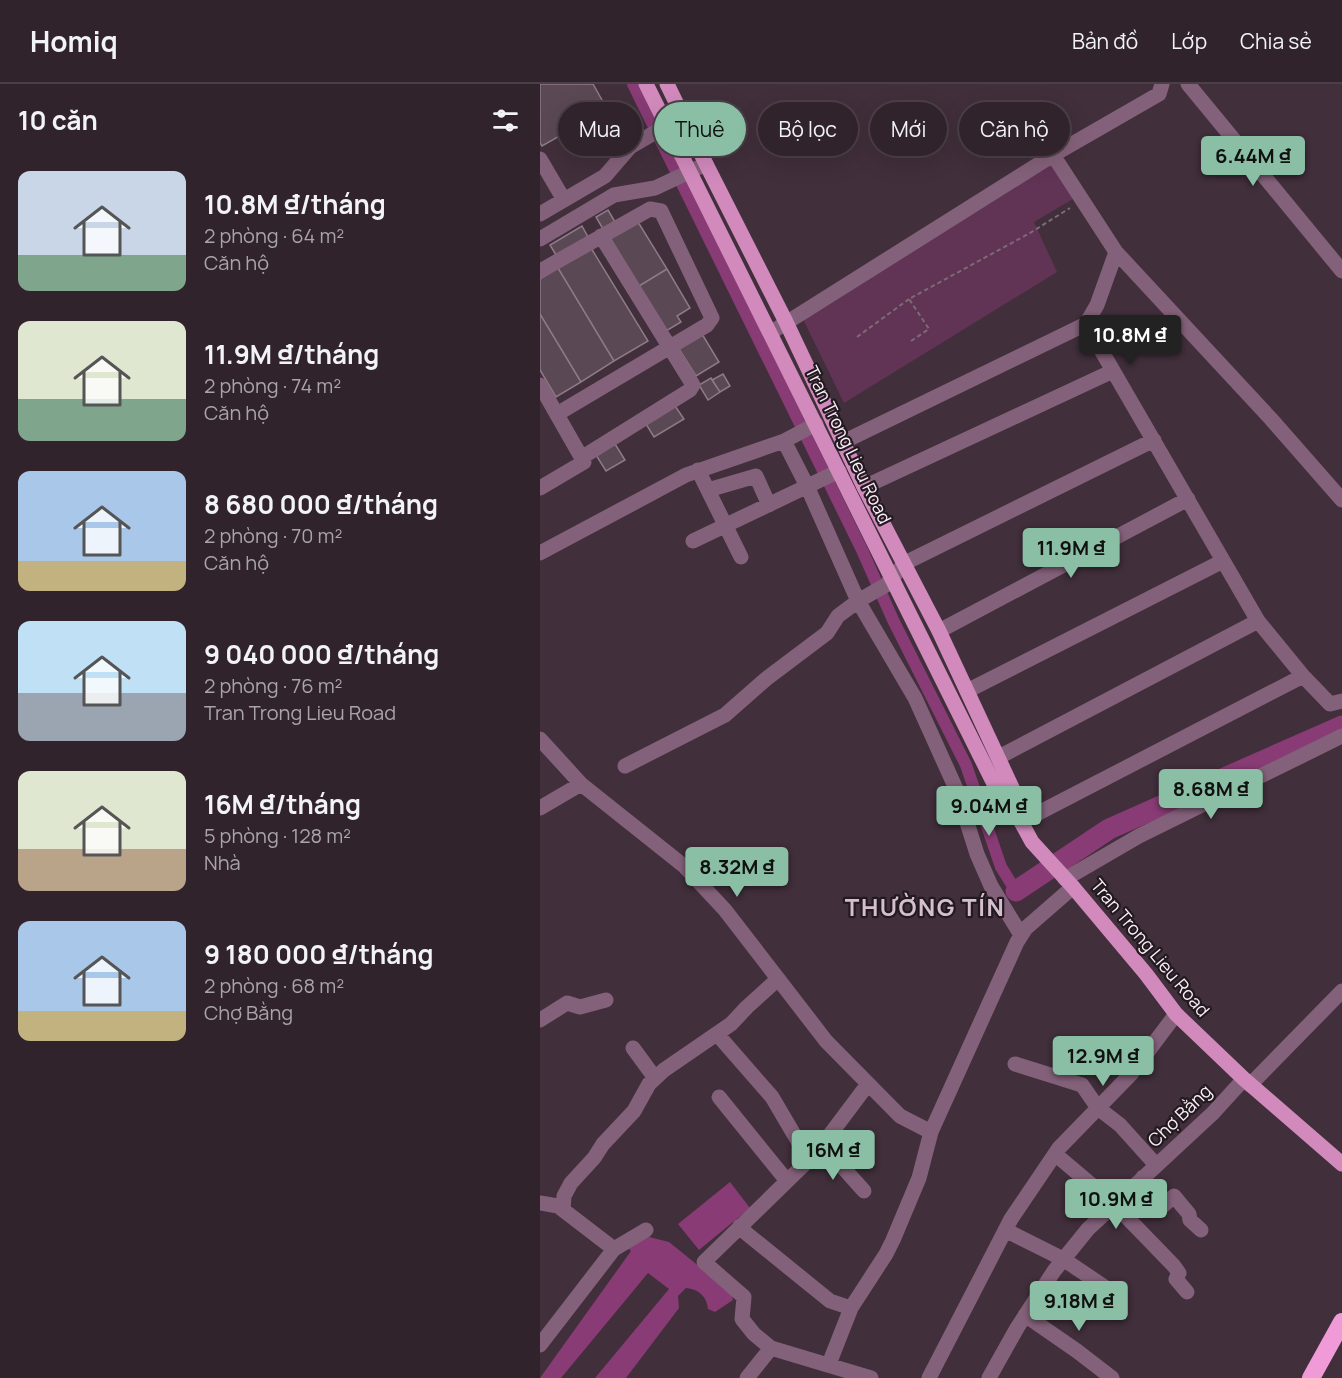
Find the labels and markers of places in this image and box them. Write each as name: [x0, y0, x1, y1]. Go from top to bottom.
pin: 6.44M ₫: [1198, 136, 1308, 187]
pin: 10.8M ₫: [1075, 315, 1185, 366]
pin: 11.9M ₫: [1016, 528, 1126, 579]
pin: 8.68M ₫: [1156, 769, 1266, 820]
pin: 9.04M ₫: [934, 786, 1044, 837]
pin: 8.32M ₫: [682, 847, 792, 898]
pin: 12.9M ₫: [1048, 1036, 1158, 1087]
pin: 16M ₫: [791, 1130, 875, 1181]
pin: 10.9M ₫: [1061, 1179, 1171, 1230]
pin: 9.18M ₫: [1024, 1281, 1134, 1332]

